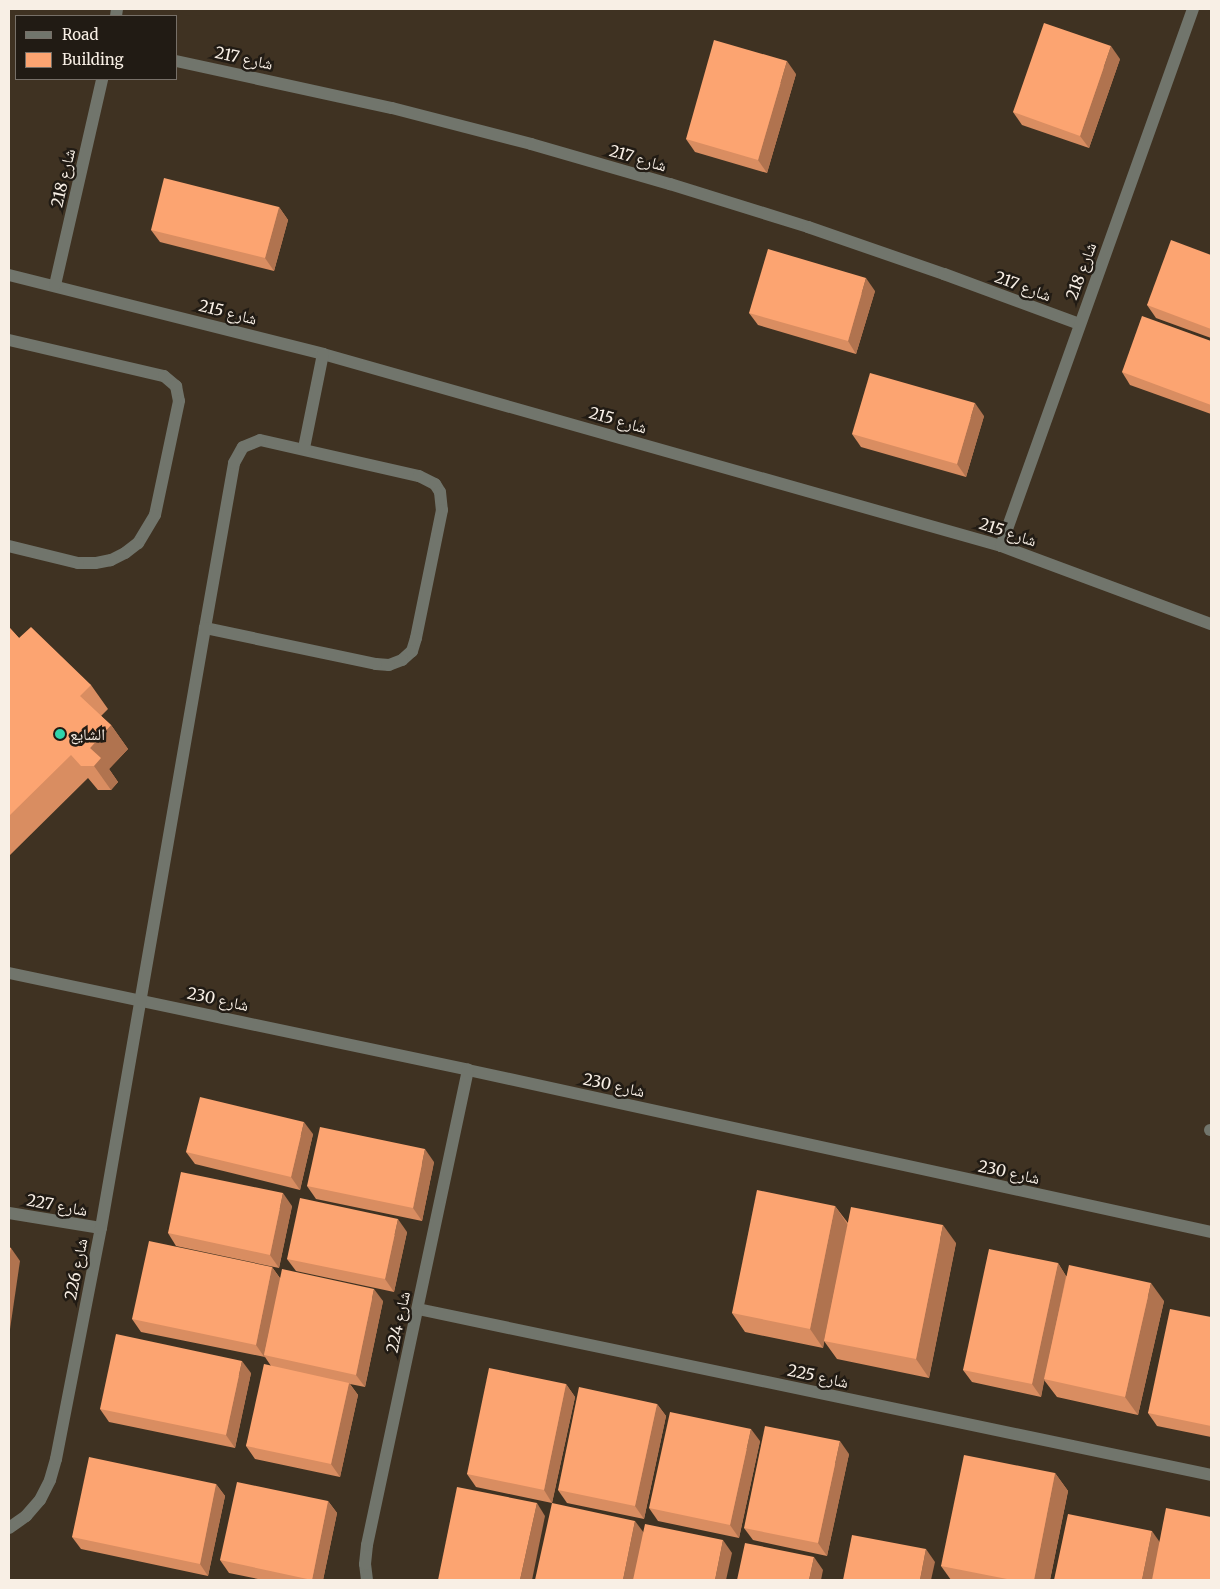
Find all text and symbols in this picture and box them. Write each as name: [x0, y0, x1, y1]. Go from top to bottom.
legend: [15, 15, 178, 80]
text: Road: [62, 25, 98, 44]
street label: شارع 217: [213, 43, 275, 73]
text: Building: [62, 50, 124, 69]
street label: شارع 217: [607, 141, 669, 175]
street label: شارع 218: [47, 147, 79, 209]
street label: شارع 218: [1062, 240, 1100, 302]
street label: شارع 217: [992, 267, 1054, 305]
street label: شارع 215: [197, 296, 259, 328]
street label: شارع 215: [587, 403, 649, 437]
street label: شارع 215: [977, 514, 1039, 550]
place label: الشايع: [70, 724, 105, 744]
marker: الشايع: [54, 728, 66, 740]
street label: شارع 230: [185, 983, 251, 1015]
street label: شارع 230: [581, 1069, 647, 1101]
street label: شارع 230: [976, 1156, 1042, 1188]
street label: شارع 227: [25, 1190, 89, 1220]
street label: شارع 226: [61, 1237, 91, 1301]
street label: شارع 224: [382, 1290, 414, 1354]
street label: شارع 225: [786, 1360, 850, 1392]

